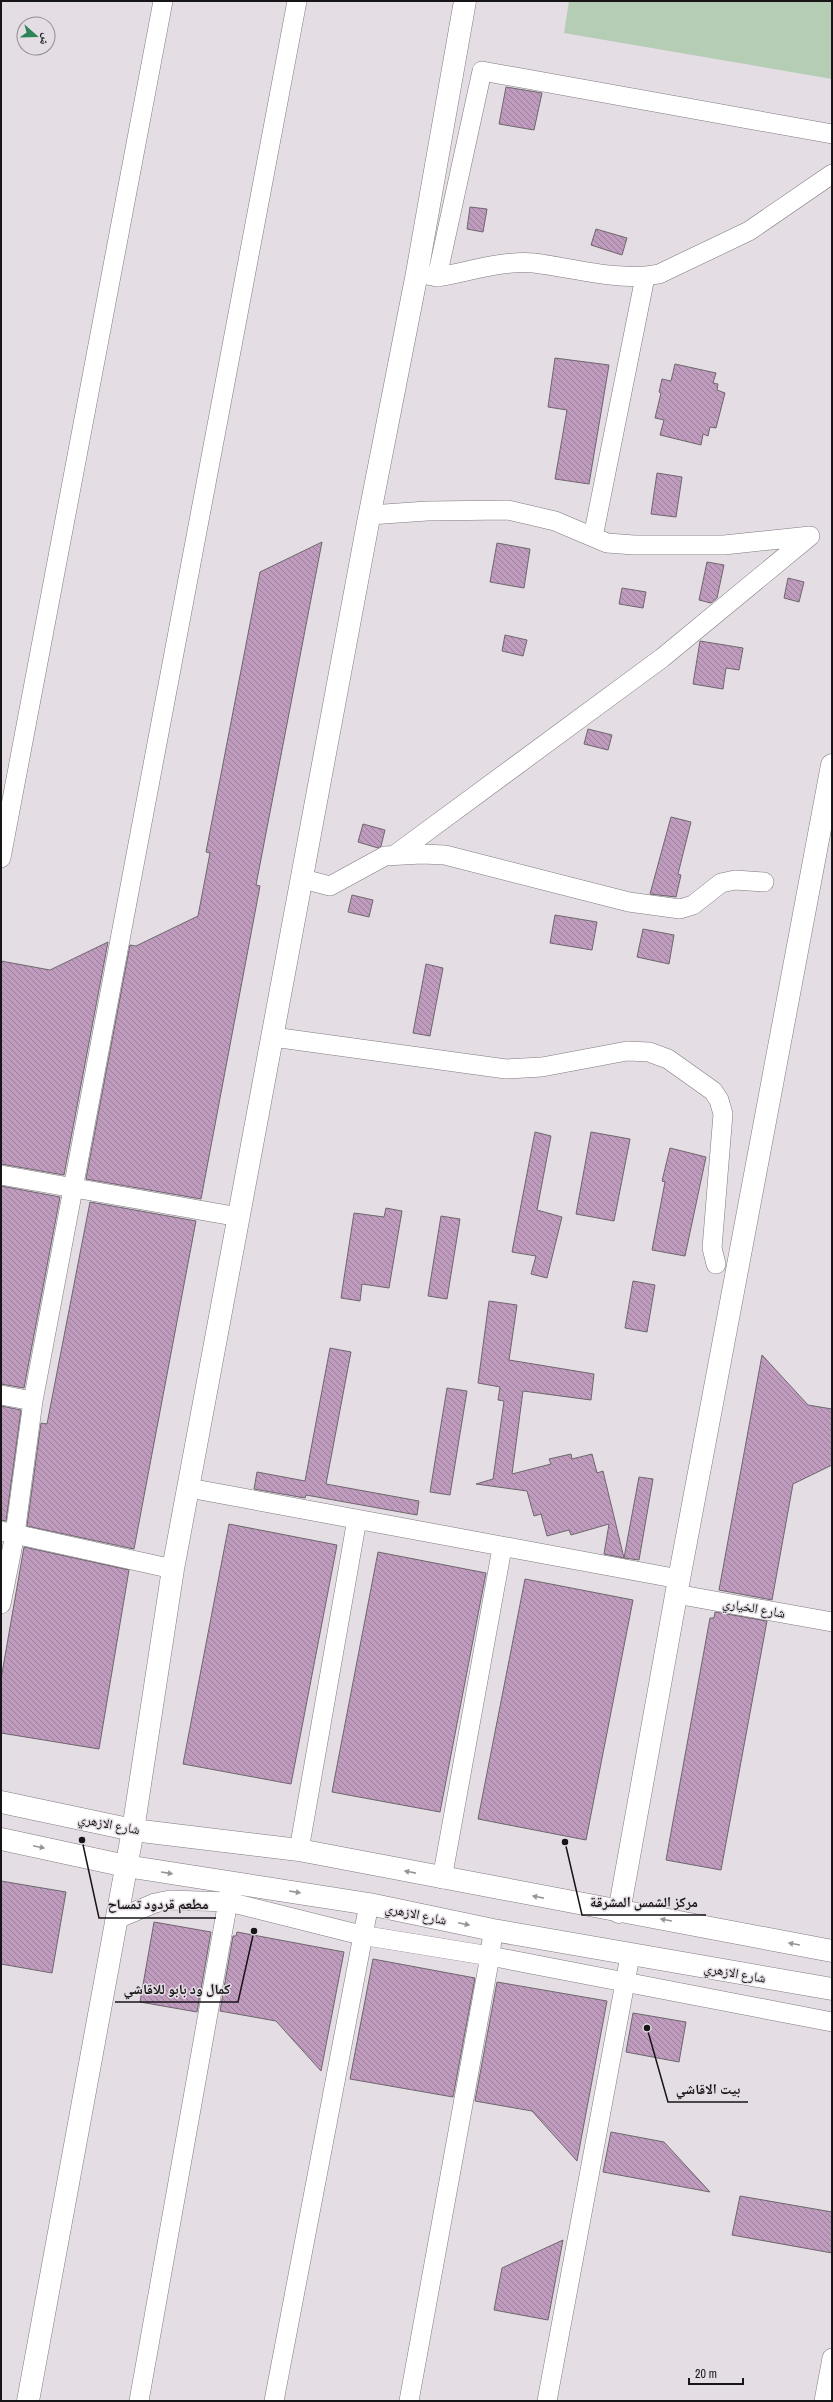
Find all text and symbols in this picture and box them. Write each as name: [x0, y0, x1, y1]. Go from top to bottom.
north arrow: [16, 16, 56, 56]
text: ش: [36, 31, 54, 48]
street label: شارع الخياري: [721, 1594, 787, 1624]
street label: شارع الازهري: [76, 1810, 141, 1841]
one-way arrow: [33, 1845, 45, 1851]
one-way arrow: [404, 1869, 416, 1875]
one-way arrow: [160, 1870, 173, 1876]
one-way arrow: [289, 1889, 301, 1895]
callout: مركز الشمس المشرقة: [582, 1889, 706, 1915]
callout: مطعم قردود تمساح: [99, 1892, 216, 1918]
one-way arrow: [532, 1893, 544, 1899]
text: مركز الشمس المشرقة: [590, 1893, 698, 1911]
text: مطعم قردود تمساح: [107, 1895, 209, 1914]
street label: شارع الازهري: [383, 1899, 448, 1931]
one-way arrow: [660, 1917, 672, 1923]
one-way arrow: [458, 1922, 470, 1928]
one-way arrow: [788, 1940, 800, 1946]
street label: شارع الازهري: [702, 1959, 767, 1989]
callout: كمال ود بابو للاقاشي: [115, 1976, 238, 2002]
text: كمال ود بابو للاقاشي: [123, 1980, 231, 2000]
callout: بيت الاقاشي: [668, 2076, 748, 2102]
text: بيت الاقاشي: [676, 2080, 740, 2100]
scale bar: [689, 2360, 743, 2386]
text: 20 m: [695, 2366, 717, 2382]

